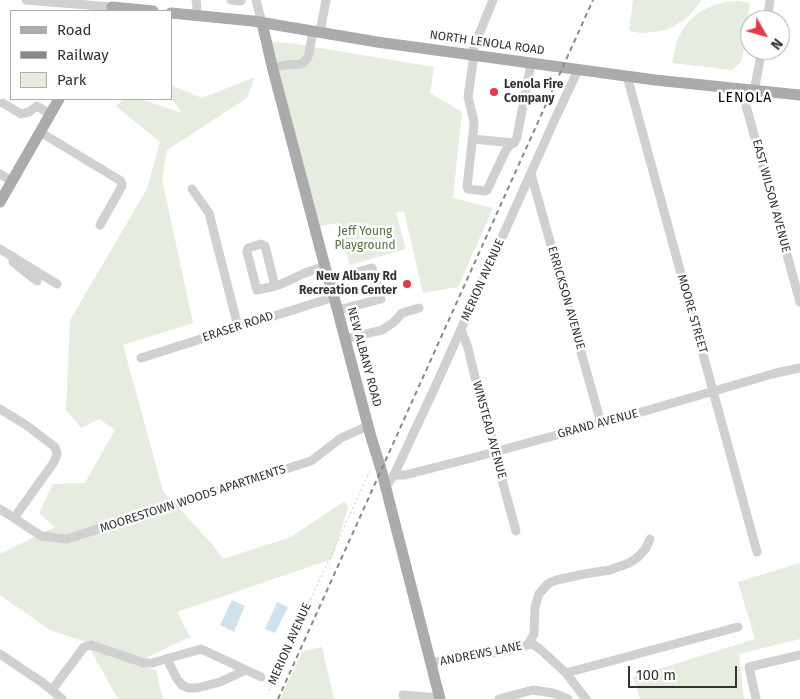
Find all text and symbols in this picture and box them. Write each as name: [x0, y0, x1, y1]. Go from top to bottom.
legend: [10, 10, 172, 100]
north arrow: [740, 10, 790, 60]
text: Road: [57, 21, 92, 39]
street label: NORTH LENOLA ROAD: [429, 28, 545, 58]
text: N: [767, 35, 786, 53]
text: Railway: [57, 46, 109, 64]
text: Park: [57, 71, 87, 89]
place label: Lenola Fire Company: [504, 78, 563, 106]
marker: Lenola Fire Company: [488, 86, 500, 98]
district label: LENOLA: [717, 90, 773, 106]
street label: EAST WILSON AVENUE: [749, 138, 793, 254]
park label: Jeff Young Playground: [334, 225, 396, 253]
street label: MERION AVENUE: [458, 237, 508, 323]
street label: ERRICKSON AVENUE: [544, 245, 588, 351]
place label: New Albany Rd Recreation Center: [299, 270, 397, 298]
street label: MOORE STREET: [674, 273, 710, 355]
marker: New Albany Rd Recreation Center: [401, 278, 413, 290]
street label: NEW ALBANY ROAD: [344, 306, 384, 408]
street label: ERASER ROAD: [201, 309, 275, 345]
street label: WINSTEAD AVENUE: [469, 380, 509, 480]
street label: GRAND AVENUE: [556, 406, 640, 442]
street label: MOORESTOWN WOODS APARTMENTS: [98, 462, 288, 536]
street label: MERION AVENUE: [265, 601, 315, 687]
street label: ANDREWS LANE: [439, 639, 523, 669]
scale bar: [630, 656, 739, 688]
text: 100 m: [636, 666, 676, 684]

